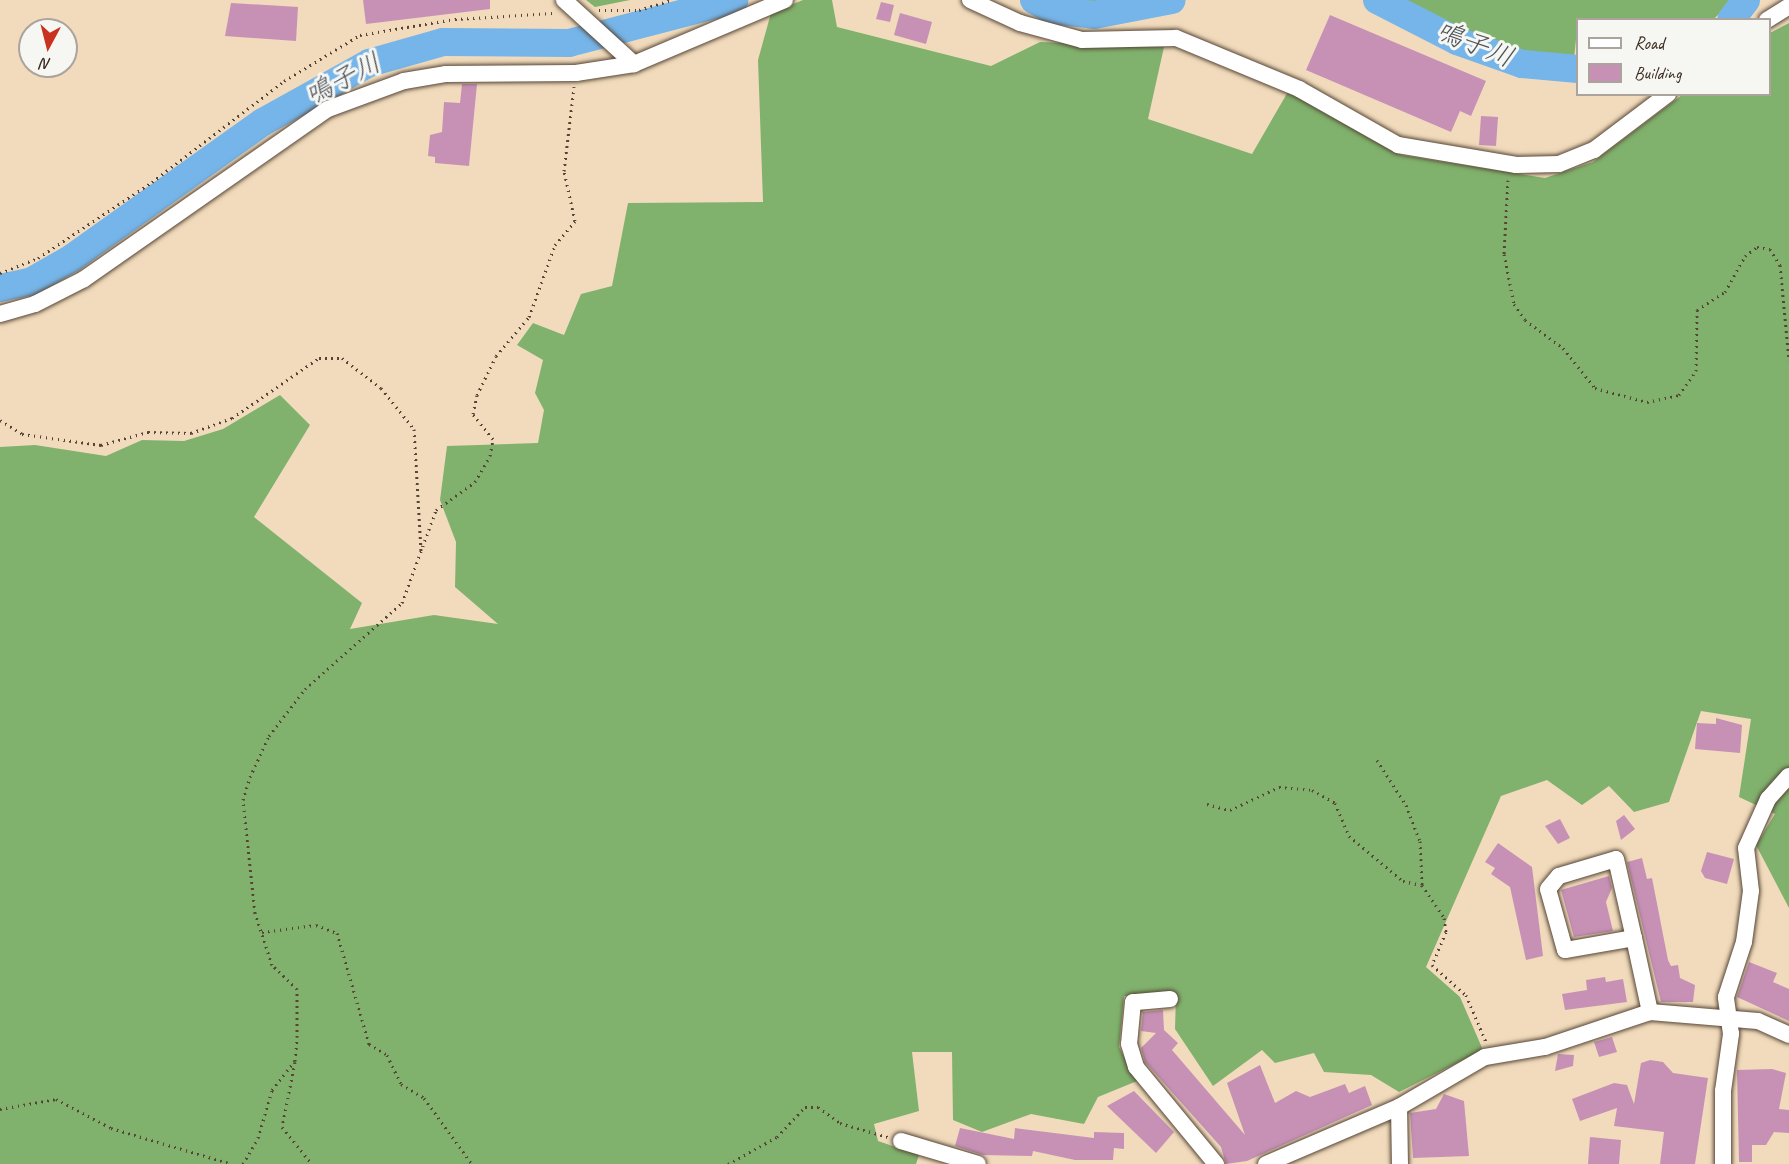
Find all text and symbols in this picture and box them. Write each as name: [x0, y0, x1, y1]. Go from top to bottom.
water label: 鳴子川: [1431, 14, 1519, 74]
north arrow: [18, 18, 78, 78]
legend: [1576, 18, 1771, 96]
text: Road: [1634, 32, 1664, 54]
water label: 鳴子川: [300, 46, 386, 112]
text: N: [40, 53, 52, 74]
text: Building: [1634, 62, 1681, 84]

